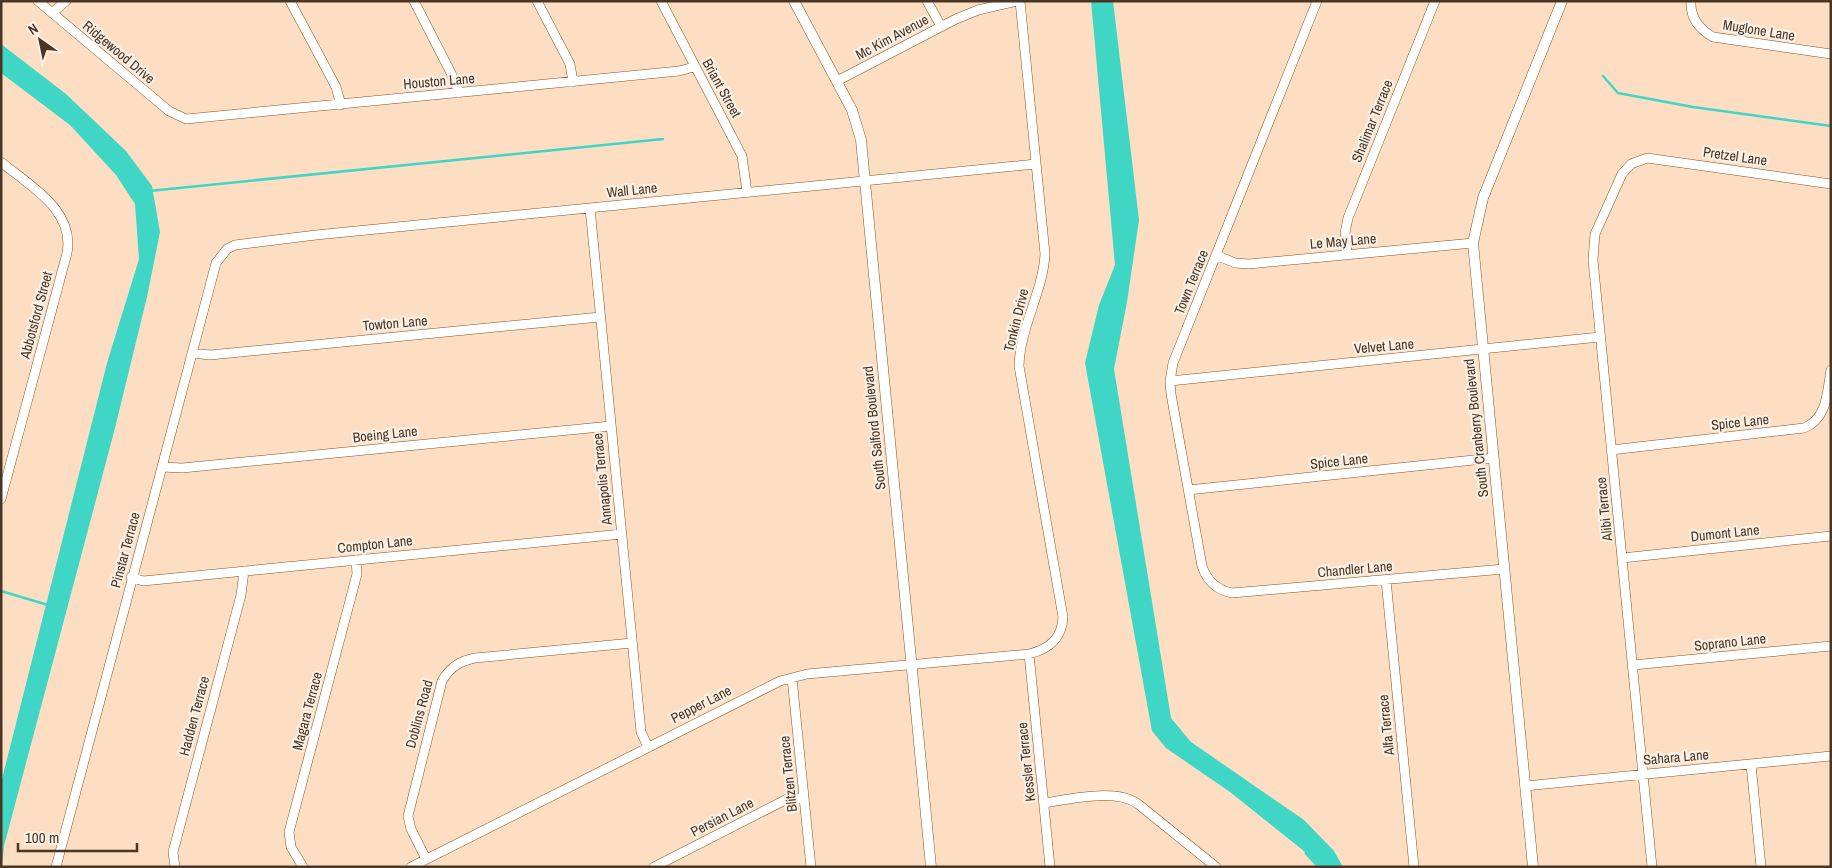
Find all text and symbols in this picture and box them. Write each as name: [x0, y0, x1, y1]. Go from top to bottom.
street label: Mc Kim Avenue: [852, 10, 932, 64]
north arrow: [15, 15, 65, 65]
street label: Muglone Lane: [1722, 15, 1796, 45]
street label: Ridgewood Drive: [79, 17, 159, 87]
text: N: [25, 19, 41, 39]
street label: Briant Street: [699, 55, 745, 121]
street label: Houston Lane: [403, 69, 475, 93]
street label: Shalimar Terrace: [1347, 77, 1397, 165]
street label: Pretzel Lane: [1702, 143, 1768, 169]
street label: Wall Lane: [606, 178, 658, 202]
street label: Le May Lane: [1309, 229, 1377, 253]
street label: Town Terrace: [1170, 247, 1212, 317]
street label: Abbotsford Street: [15, 270, 56, 361]
street label: Tonkin Drive: [999, 287, 1033, 353]
street label: Towton Lane: [362, 311, 428, 335]
street label: Velvet Lane: [1353, 334, 1415, 358]
street label: South Cranberry Boulevard: [1460, 358, 1492, 498]
street label: South Salford Boulevard: [859, 365, 889, 491]
street label: Spice Lane: [1710, 410, 1770, 434]
street label: Boeing Lane: [352, 422, 418, 446]
street label: Annapolis Terrace: [588, 432, 616, 527]
street label: Spice Lane: [1309, 449, 1369, 473]
street label: Alibi Terrace: [1592, 476, 1616, 543]
street label: Pinstar Terrace: [106, 510, 144, 590]
street label: Dumont Lane: [1690, 520, 1760, 546]
street label: Compton Lane: [337, 531, 413, 557]
street label: Chandler Lane: [1317, 557, 1393, 581]
street label: Soprano Lane: [1693, 629, 1767, 655]
street label: Magara Terrace: [288, 670, 326, 752]
street label: Hadden Terrace: [175, 674, 213, 758]
street label: Doblins Road: [401, 678, 437, 750]
street label: Pepper Lane: [668, 681, 734, 727]
street label: Alfa Terrace: [1374, 694, 1398, 757]
street label: Kessler Terrace: [1013, 721, 1039, 803]
street label: Blitzen Terrace: [775, 735, 801, 813]
street label: Sahara Lane: [1642, 745, 1710, 769]
street label: Persian Lane: [687, 793, 757, 841]
scale bar: [18, 820, 136, 852]
text: 100 m: [25, 827, 59, 848]

